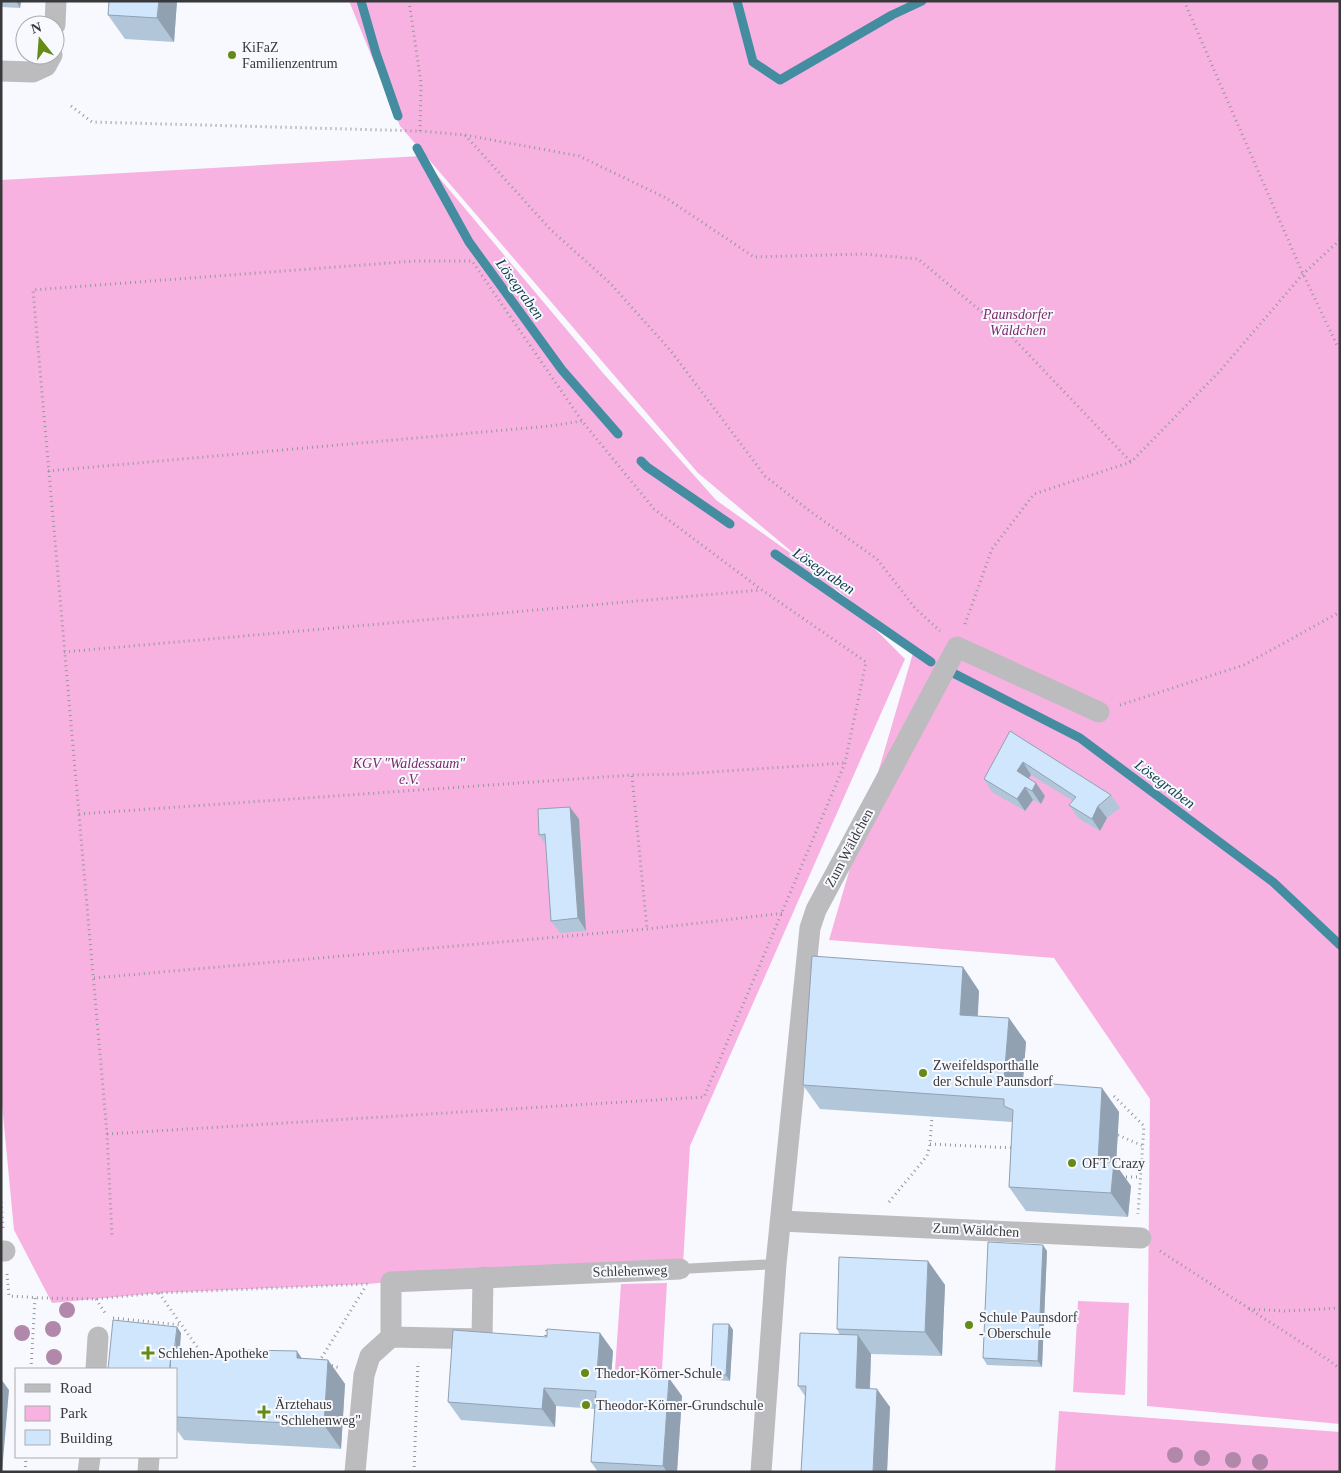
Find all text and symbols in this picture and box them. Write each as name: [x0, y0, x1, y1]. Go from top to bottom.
north arrow: [15, 15, 65, 65]
text: N: [29, 19, 43, 37]
place label: KiFaZ Familienzentrum: [242, 40, 338, 71]
marker: KiFaZ Familienzentrum: [226, 49, 238, 61]
water label: Lösegraben: [492, 255, 547, 322]
park label: Paunsdorfer Wäldchen: [982, 307, 1054, 338]
water label: Lösegraben: [789, 544, 858, 597]
park label: KGV "Waldessaum" e.V.: [352, 756, 465, 787]
water label: Lösegraben: [1131, 756, 1198, 812]
street label: Zum Wäldchen: [822, 806, 876, 890]
place label: Zweifeldsporthalle der Schule Paunsdorf: [933, 1058, 1053, 1089]
marker: Zweifeldsporthalle der Schule Paunsdorf: [917, 1067, 929, 1079]
place label: OFT Crazy: [1082, 1156, 1145, 1171]
marker: OFT Crazy: [1066, 1157, 1078, 1169]
street label: Zum Wäldchen: [932, 1220, 1020, 1240]
street label: Schlehenweg: [592, 1262, 668, 1280]
place label: Schule Paunsdorf - Oberschule: [979, 1310, 1078, 1341]
marker: Schule Paunsdorf - Oberschule: [963, 1319, 975, 1331]
place label: Schlehen-Apotheke: [158, 1346, 268, 1361]
marker: Schlehen-Apotheke: [142, 1347, 154, 1359]
place label: Thedor-Körner-Schule: [595, 1366, 722, 1381]
marker: Thedor-Körner-Schule: [579, 1367, 591, 1379]
legend: [15, 1368, 178, 1458]
text: Road: [60, 1380, 92, 1396]
place label: Ärztehaus "Schlehenweg": [275, 1396, 361, 1428]
place label: Theodor-Körner-Grundschule: [596, 1398, 763, 1413]
marker: Theodor-Körner-Grundschule: [580, 1399, 592, 1411]
text: Park: [60, 1405, 88, 1421]
marker: Ärztehaus "Schlehenweg": [257, 1405, 271, 1419]
text: Building: [60, 1430, 113, 1446]

